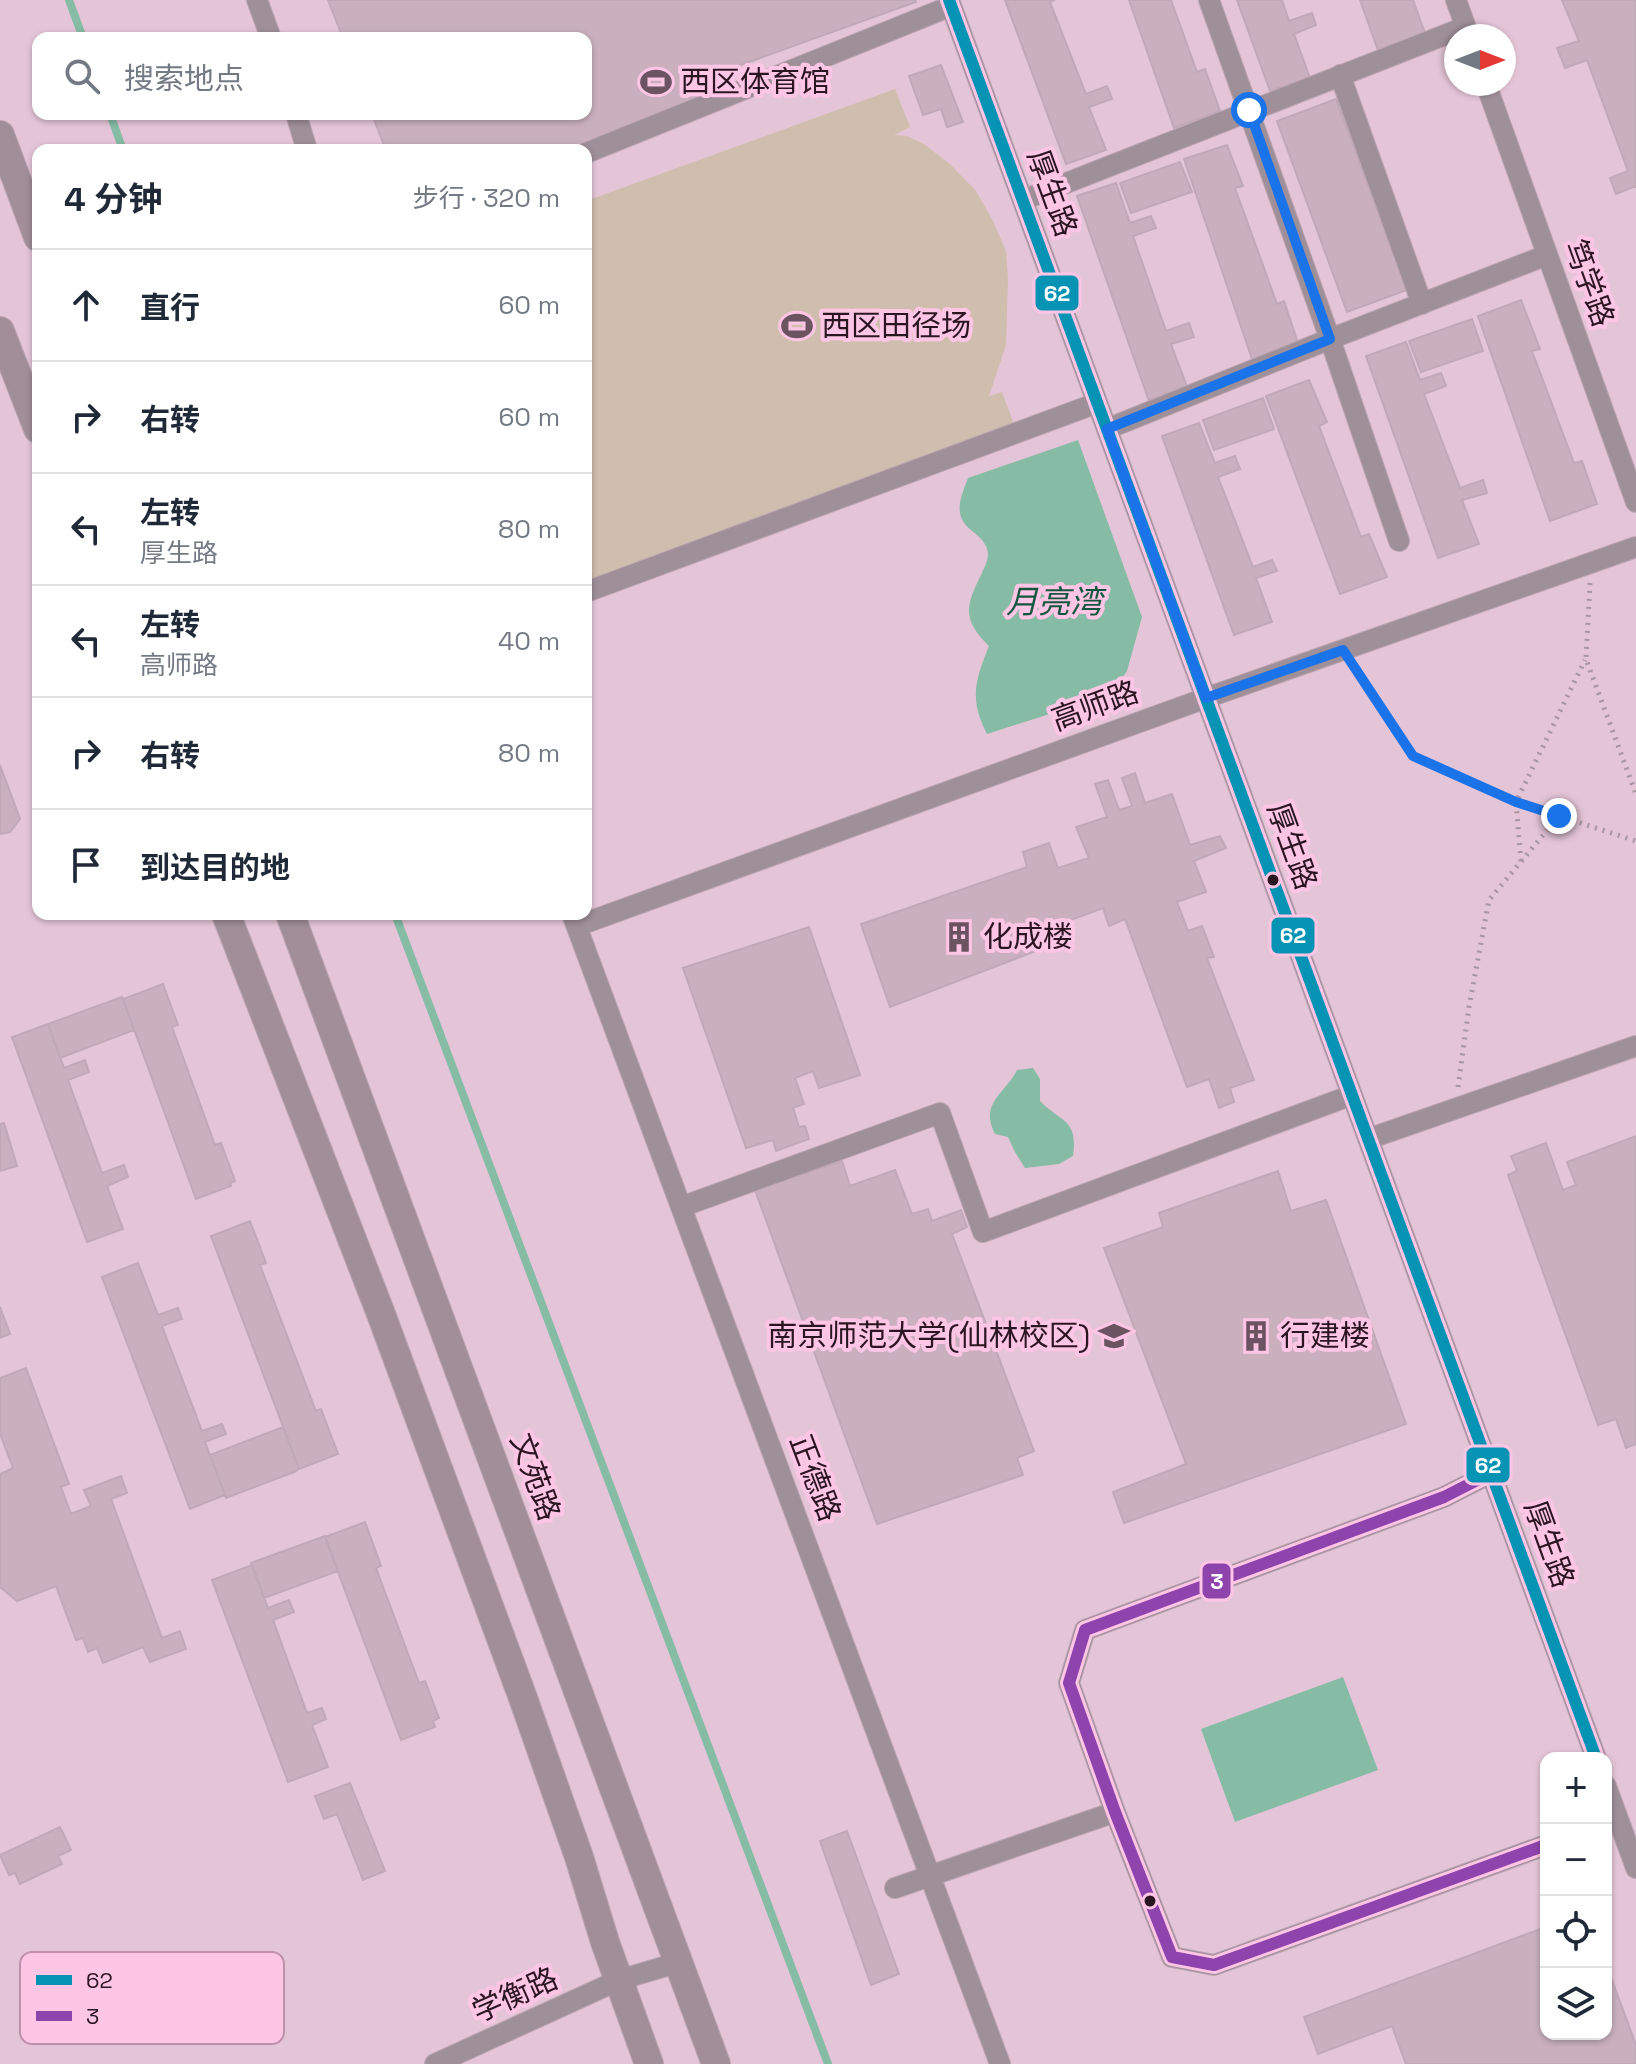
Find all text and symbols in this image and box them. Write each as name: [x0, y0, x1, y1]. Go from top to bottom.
north arrow: [1444, 24, 1516, 96]
search box: [32, 32, 592, 120]
icon: search: [60, 54, 104, 98]
text: 搜索地点: [124, 59, 244, 98]
place label: 西区体育馆: [680, 62, 830, 101]
sports icon: 西区体育馆: [639, 65, 673, 99]
route start: [1231, 92, 1267, 128]
street label: 厚生路: [1019, 144, 1086, 242]
text: 4 分钟: [64, 178, 162, 221]
text: 步行 · 320 m: [413, 181, 560, 215]
street label: 笃学路: [1556, 234, 1623, 332]
line badge: 62: [1034, 274, 1080, 312]
text: 62: [1044, 279, 1070, 307]
icon: ahead: [64, 283, 108, 327]
text: 直行: [140, 288, 200, 327]
text: 60 m: [498, 288, 560, 322]
place label: 西区田径场: [821, 306, 971, 345]
sports icon: 西区田径场: [780, 309, 814, 343]
icon: right: [64, 395, 108, 439]
text: 右转: [140, 400, 200, 439]
text: 60 m: [498, 400, 560, 434]
text: 左转: [140, 493, 200, 532]
icon: left: [64, 507, 108, 551]
text: 80 m: [498, 512, 560, 546]
text: 厚生路: [140, 536, 218, 570]
water label: 月亮湾: [1006, 582, 1107, 622]
text: 左转: [140, 605, 200, 644]
icon: left: [64, 619, 108, 663]
text: 40 m: [498, 624, 560, 658]
text: 高师路: [140, 648, 218, 682]
street label: 高师路: [1046, 672, 1144, 739]
icon: right: [64, 731, 108, 775]
text: 右转: [140, 736, 200, 775]
text: 80 m: [498, 736, 560, 770]
street label: 厚生路: [1259, 797, 1326, 895]
route end: [1541, 798, 1577, 834]
icon: arrive: [64, 843, 108, 887]
text: 到达目的地: [140, 848, 290, 887]
unlabelled marker: [1265, 872, 1281, 888]
line badge: 62: [1270, 916, 1316, 955]
place label: 化成楼: [983, 917, 1073, 956]
building icon: 化成楼: [942, 920, 976, 954]
text: 62: [1280, 921, 1306, 949]
place label: 南京师范大学(仙林校区): [767, 1316, 1090, 1355]
place label: 行建楼: [1280, 1316, 1370, 1355]
school or university icon: 南京师范大学(仙林校区): [1097, 1319, 1131, 1353]
building icon: 行建楼: [1239, 1319, 1273, 1353]
street label: 文苑路: [502, 1428, 569, 1526]
street label: 正德路: [781, 1429, 850, 1527]
line badge: 62: [1465, 1446, 1511, 1484]
text: 62: [1475, 1451, 1501, 1479]
street label: 厚生路: [1516, 1495, 1583, 1593]
line badge: 3: [1201, 1562, 1232, 1600]
text: 3: [1210, 1567, 1224, 1595]
map controls: [1540, 1752, 1612, 2040]
button: +: [1540, 1752, 1612, 1824]
button: −: [1540, 1824, 1612, 1896]
unlabelled marker: [1142, 1893, 1158, 1909]
button: locate: [1540, 1896, 1612, 1968]
legend: [20, 1952, 284, 2044]
street label: 学衡路: [466, 1958, 564, 2031]
text: 62: [86, 1966, 113, 1994]
button: layers: [1540, 1968, 1612, 2040]
text: 3: [86, 2002, 99, 2030]

